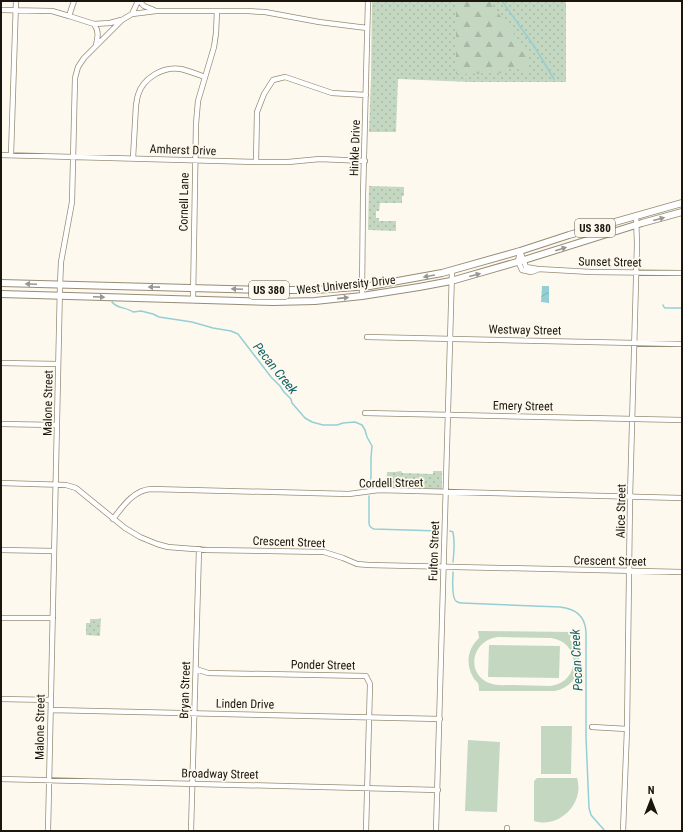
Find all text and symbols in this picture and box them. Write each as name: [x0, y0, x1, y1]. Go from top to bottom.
street label: Hinkle Drive: [347, 119, 363, 176]
street label: Amherst Drive: [149, 142, 217, 158]
street label: Cornell Lane: [176, 172, 192, 232]
one-way arrow: [653, 215, 665, 221]
road number: US 380: [575, 219, 615, 237]
one-way arrow: [555, 246, 567, 252]
street label: Sunset Street: [578, 254, 642, 270]
one-way arrow: [469, 271, 481, 277]
street label: West University Drive: [296, 273, 397, 297]
one-way arrow: [423, 273, 436, 279]
one-way arrow: [25, 281, 37, 288]
road number: US 380: [249, 281, 289, 299]
one-way arrow: [148, 284, 160, 291]
one-way arrow: [231, 286, 243, 293]
one-way arrow: [93, 294, 106, 300]
one-way arrow: [337, 295, 349, 301]
street label: Westway Street: [488, 322, 562, 338]
water label: Pecan Creek: [250, 339, 301, 397]
street label: Malone Street: [40, 369, 56, 436]
street label: Emery Street: [493, 398, 554, 414]
street label: Cordell Street: [359, 475, 424, 491]
street label: Alice Street: [614, 483, 628, 538]
street label: Fulton Street: [426, 520, 442, 581]
street label: Crescent Street: [252, 534, 326, 550]
street label: Crescent Street: [573, 553, 647, 569]
water label: Pecan Creek: [567, 628, 586, 691]
street label: Ponder Street: [291, 657, 356, 673]
street label: Bryan Street: [177, 660, 193, 719]
street label: Malone Street: [32, 693, 48, 760]
street label: Linden Drive: [216, 696, 275, 712]
street label: Broadway Street: [181, 766, 259, 782]
north arrow: [631, 780, 671, 820]
text: N: [648, 784, 655, 797]

